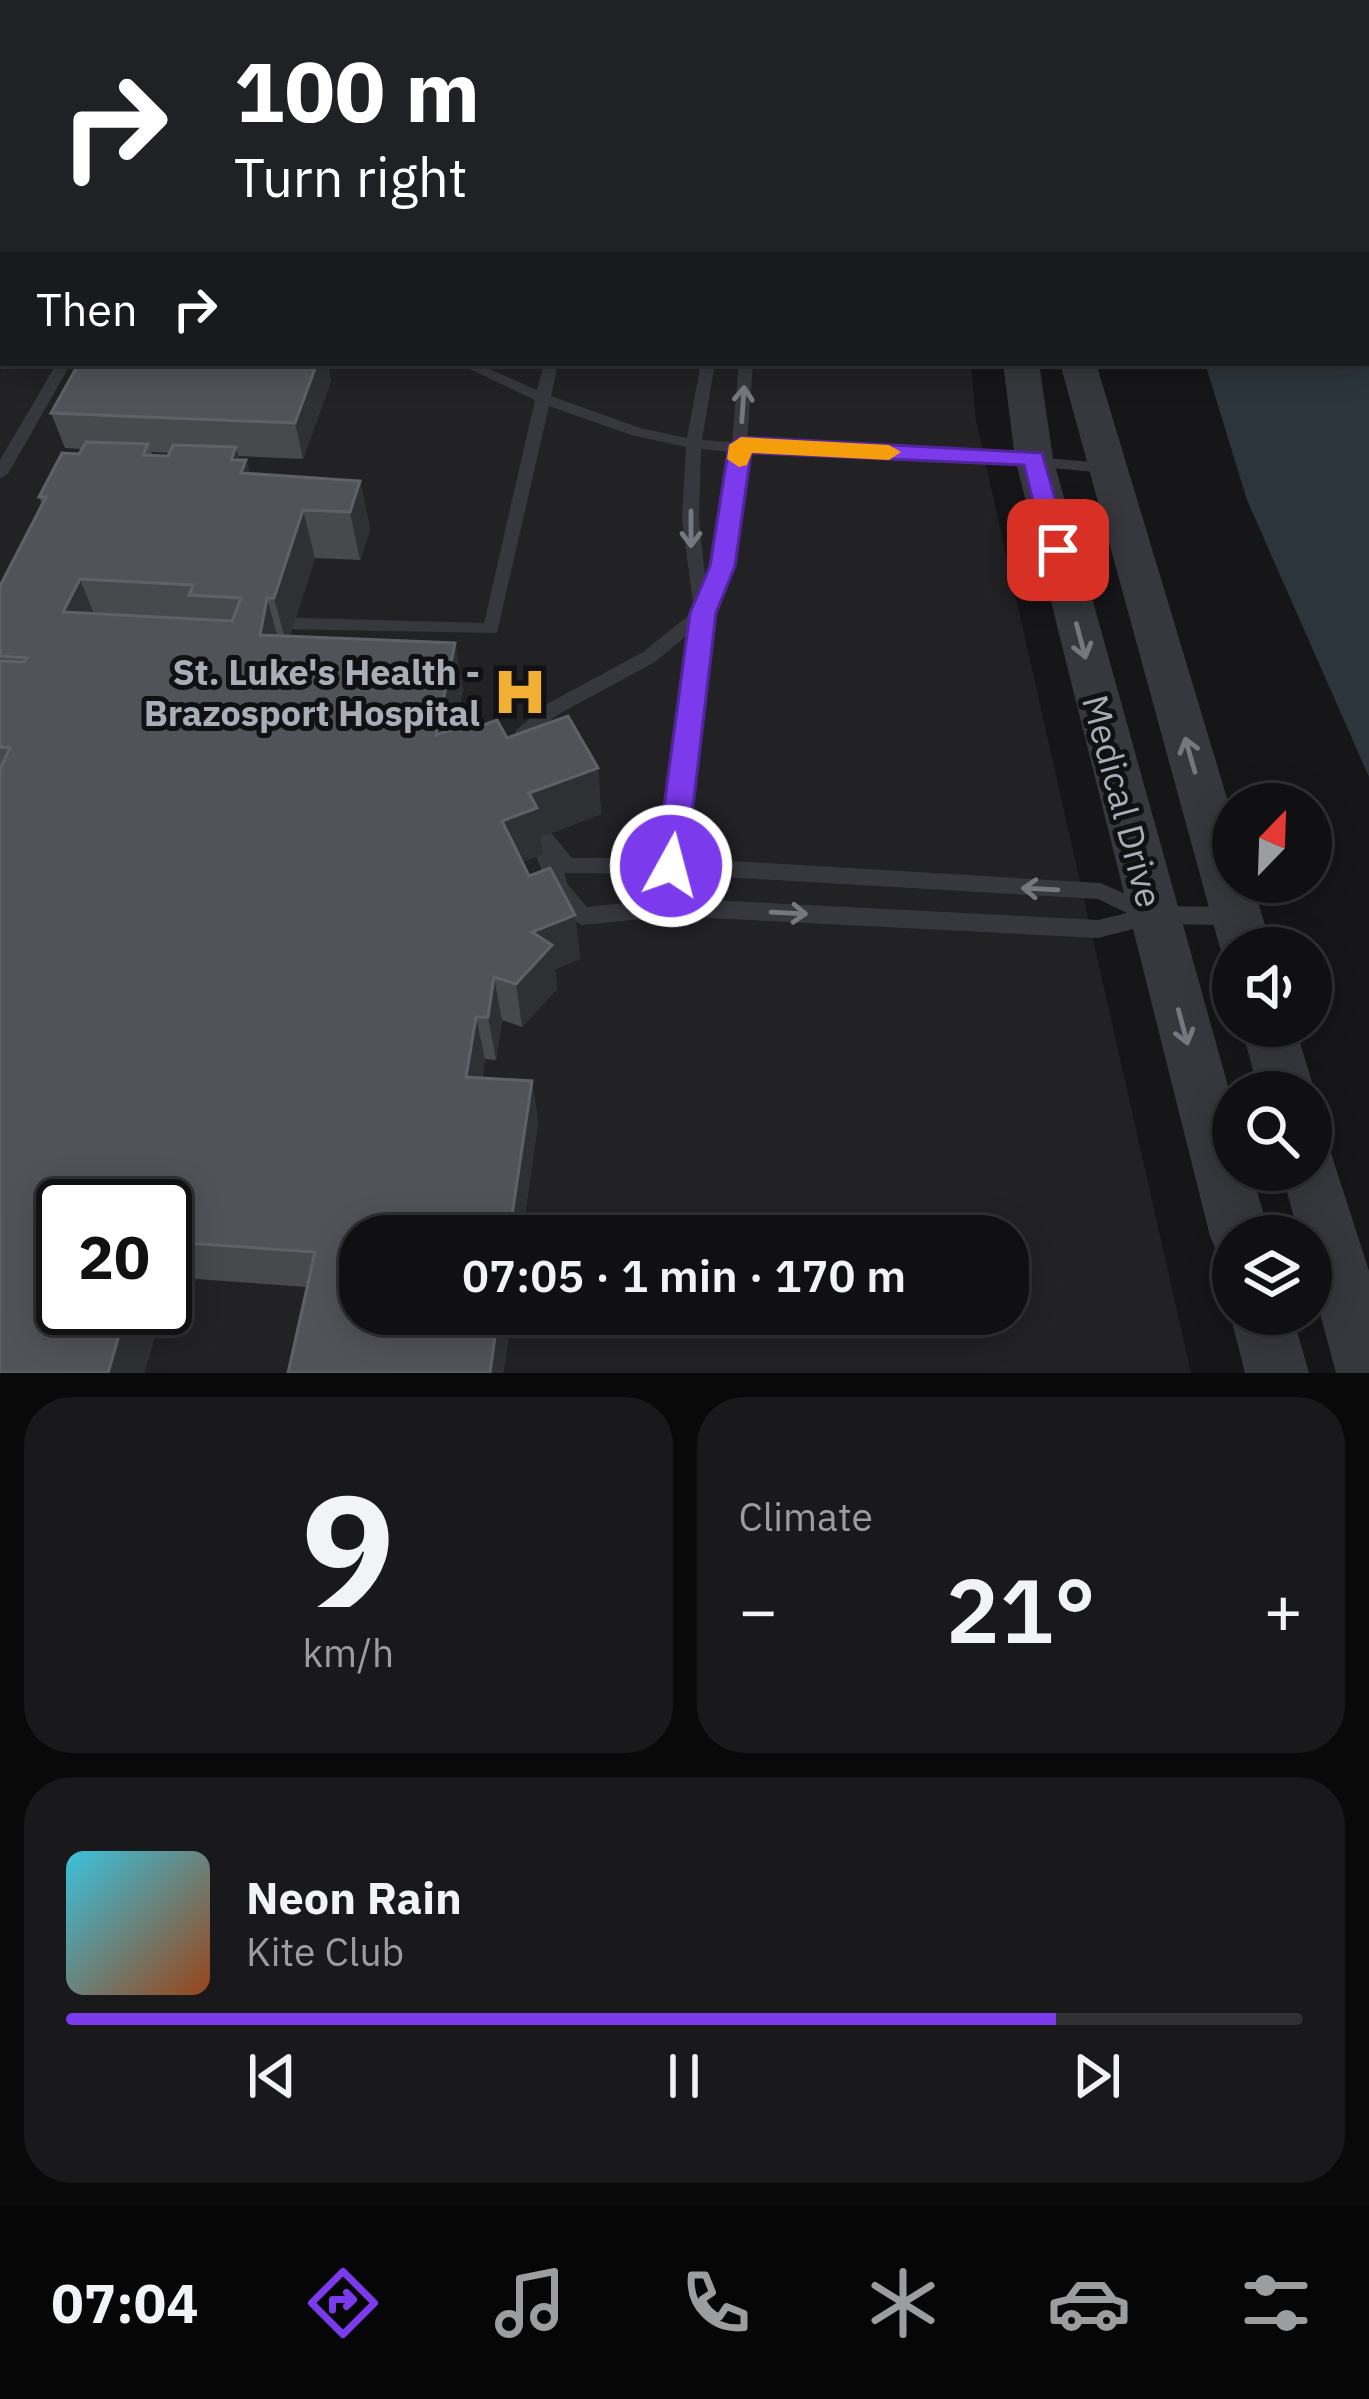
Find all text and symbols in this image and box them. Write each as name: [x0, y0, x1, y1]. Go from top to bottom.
text: 100 m: [234, 36, 480, 145]
icon: right: [36, 48, 192, 204]
text: Turn right: [234, 142, 468, 212]
icon: right: [162, 276, 228, 342]
text: Then: [36, 280, 138, 338]
one-way arrow: [732, 385, 755, 424]
pin: [1007, 499, 1109, 601]
one-way arrow: [679, 509, 702, 548]
icon: arrive: [1025, 517, 1091, 583]
one-way arrow: [1072, 621, 1094, 659]
place label: St. Luke's Health - Brazosport Hospital: [144, 648, 480, 736]
hospital icon: St. Luke's Health - Brazosport Hospital: [491, 663, 549, 721]
street label: Medical Drive: [1072, 690, 1174, 912]
one-way arrow: [1178, 737, 1200, 775]
north arrow: [1212, 783, 1332, 903]
map controls: [1212, 783, 1332, 1335]
position arrow: [608, 803, 734, 929]
one-way arrow: [1021, 877, 1060, 900]
one-way arrow: [769, 902, 808, 925]
button: sound: [1212, 927, 1332, 1047]
one-way arrow: [1174, 1008, 1196, 1046]
button: search: [1212, 1071, 1332, 1191]
speed limit sign: 20: [36, 1179, 192, 1335]
button: layers: [1212, 1215, 1332, 1335]
text: 07:05 · 1 min · 170 m: [462, 1246, 906, 1304]
text: 9: [301, 1447, 395, 1650]
text: Climate: [739, 1491, 873, 1542]
text: 21°: [946, 1551, 1096, 1668]
text: −: [739, 1566, 778, 1652]
text: +: [1263, 1566, 1303, 1652]
text: km/h: [302, 1627, 394, 1678]
text: Neon Rain: [246, 1868, 462, 1926]
text: Kite Club: [246, 1926, 404, 1977]
icon: previous: [239, 2043, 305, 2109]
icon: pause: [651, 2043, 717, 2109]
icon: next: [1064, 2043, 1130, 2109]
icon: directions: [301, 2261, 385, 2345]
icon: music: [488, 2261, 572, 2345]
icon: phone: [674, 2261, 758, 2345]
icon: climate: [861, 2261, 945, 2345]
icon: car: [1047, 2261, 1131, 2345]
icon: filters: [1234, 2261, 1318, 2345]
text: 07:04: [51, 2268, 199, 2338]

